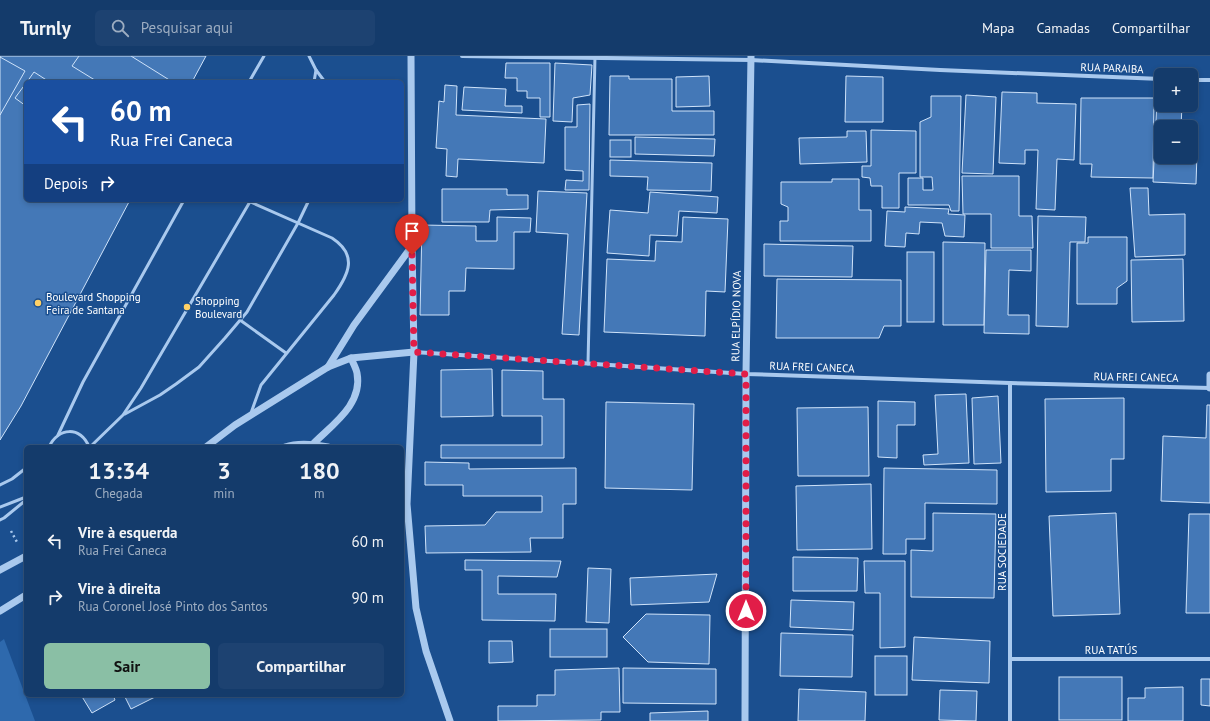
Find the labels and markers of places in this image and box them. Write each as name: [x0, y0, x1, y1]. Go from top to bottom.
pin: [395, 214, 429, 255]
place label: Boulevard Shopping Feira de Santana: [46, 290, 141, 317]
place label: Shopping Boulevard: [195, 294, 242, 321]
marker: Boulevard Shopping Feira de Santana: [33, 298, 43, 308]
marker: Shopping Boulevard: [182, 302, 192, 312]

